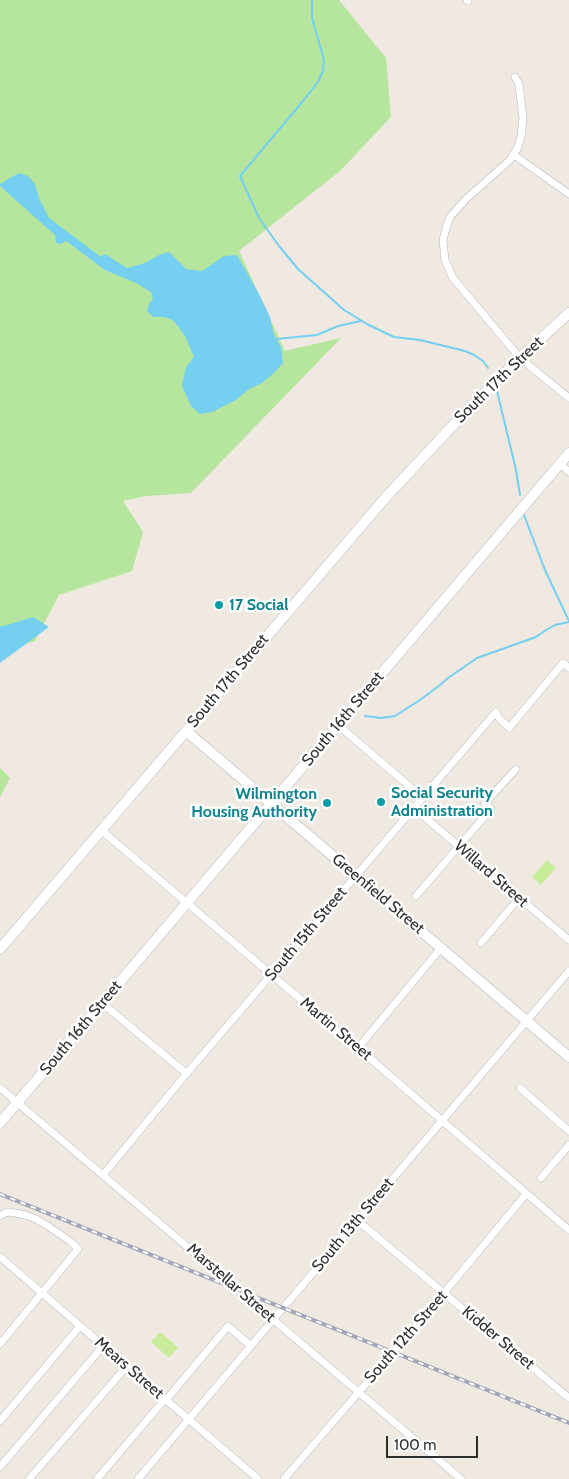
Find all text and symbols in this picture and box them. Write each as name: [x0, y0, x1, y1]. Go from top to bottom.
street label: South 17th Street: [451, 333, 547, 427]
place label: 17 Social: [229, 595, 288, 615]
marker: 17 Social: [213, 599, 225, 611]
street label: South 17th Street: [183, 630, 273, 732]
street label: South 16th Street: [298, 668, 388, 770]
place label: Social Security Administration: [391, 783, 493, 821]
place label: Wilmington Housing Authority: [191, 784, 317, 822]
marker: Social Security Administration: [375, 796, 387, 808]
marker: Wilmington Housing Authority: [321, 797, 333, 809]
street label: Willard Street: [450, 837, 532, 911]
street label: Greenfield Street: [328, 850, 428, 938]
street label: South 15th Street: [261, 883, 351, 985]
street label: South 16th Street: [36, 977, 126, 1079]
street label: Martin Street: [296, 993, 376, 1065]
street label: South 13th Street: [308, 1174, 398, 1276]
street label: Marstellar Street: [183, 1239, 279, 1327]
street label: South 12th Street: [361, 1287, 451, 1387]
street label: Kidder Street: [458, 1302, 538, 1374]
street label: Mears Street: [91, 1333, 167, 1403]
scale bar: [389, 1426, 482, 1458]
text: 100 m: [394, 1436, 436, 1454]

